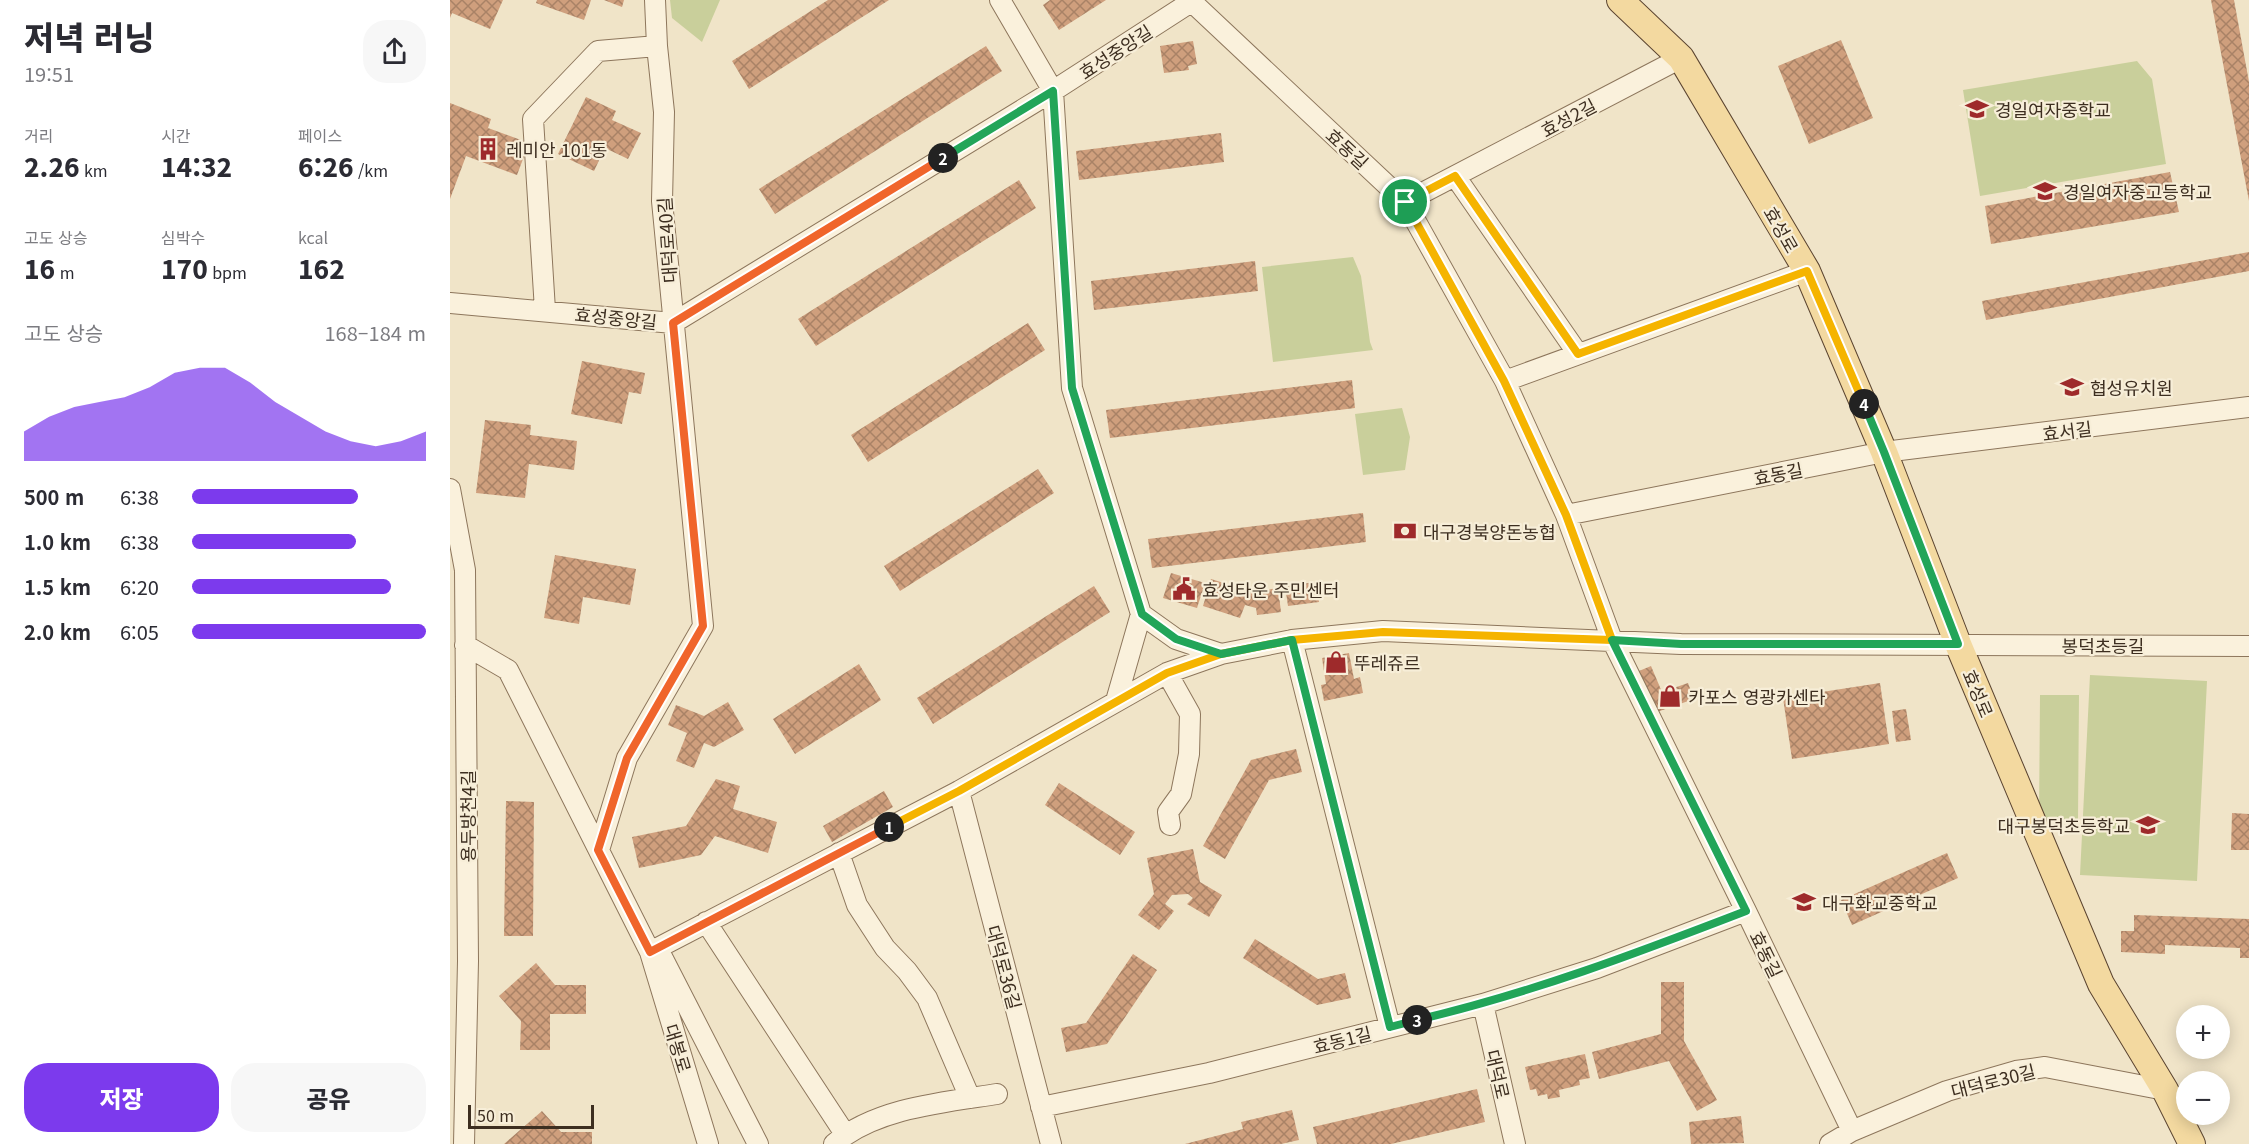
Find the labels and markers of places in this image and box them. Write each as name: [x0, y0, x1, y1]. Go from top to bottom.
school or university icon: 경일여자중학교: [1964, 96, 1990, 122]
place label: 경일여자중학교: [1995, 96, 2111, 122]
building icon: 레미안 101동: [475, 136, 501, 162]
place label: 레미안 101동: [506, 136, 607, 162]
pin: 2: [928, 143, 958, 173]
pin: [1379, 176, 1430, 227]
school or university icon: 경일여자중고등학교: [2032, 178, 2058, 204]
place label: 경일여자중고등학교: [2063, 178, 2212, 204]
school or university icon: 협성유치원: [2059, 374, 2085, 400]
place label: 협성유치원: [2090, 374, 2173, 400]
pin: 4: [1849, 389, 1879, 419]
bank icon: 대구경북양돈농협: [1392, 518, 1418, 544]
place label: 대구경북양돈농협: [1423, 518, 1555, 544]
public building icon: 효성타운 주민센터: [1171, 576, 1197, 602]
place label: 효성타운 주민센터: [1202, 576, 1340, 602]
shop icon: 뚜레쥬르: [1323, 649, 1349, 675]
place label: 뚜레쥬르: [1354, 649, 1420, 675]
shop icon: 카포스 영광카센타: [1657, 683, 1683, 709]
place label: 카포스 영광카센타: [1688, 683, 1826, 709]
pin: 1: [874, 812, 904, 842]
place label: 대구봉덕초등학교: [1998, 812, 2130, 838]
school or university icon: 대구봉덕초등학교: [2135, 812, 2161, 838]
school or university icon: 대구화교중학교: [1791, 889, 1817, 915]
place label: 대구화교중학교: [1822, 889, 1938, 915]
pin: 3: [1402, 1005, 1432, 1035]

